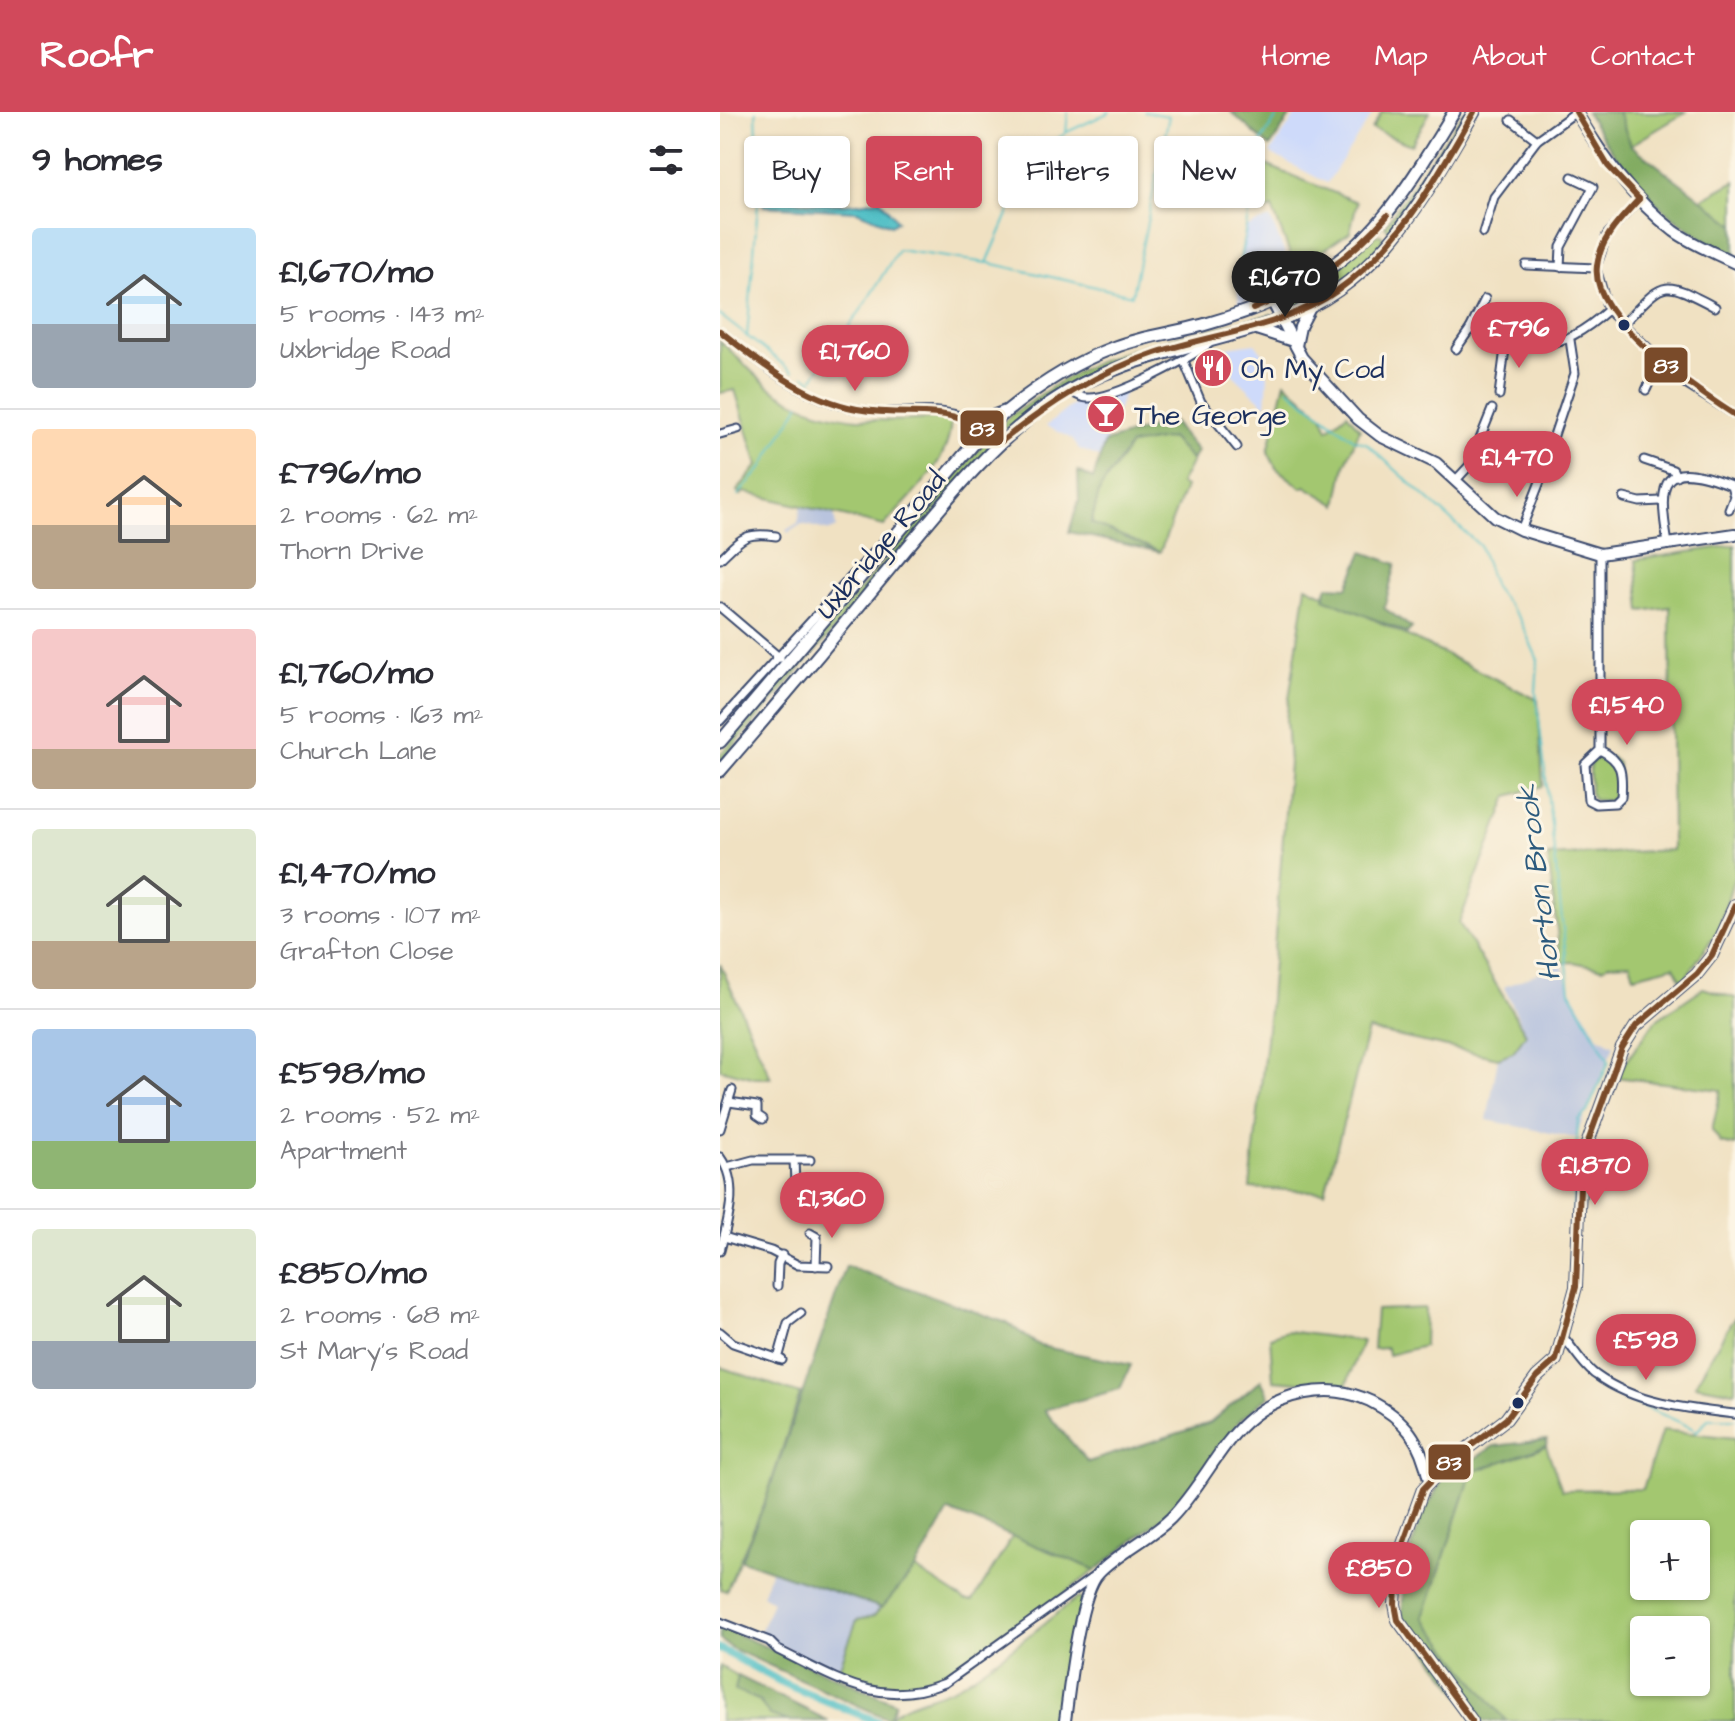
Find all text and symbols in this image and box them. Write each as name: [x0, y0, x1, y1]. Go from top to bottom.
text: Roofr: [40, 30, 153, 82]
text: Home: [1261, 37, 1331, 76]
text: Map: [1375, 37, 1428, 76]
text: About: [1472, 37, 1547, 76]
text: Contact: [1591, 37, 1695, 76]
text: 9 homes: [32, 136, 163, 184]
chip: Buy: [744, 136, 850, 208]
chip: Rent: [866, 136, 982, 208]
chip: Filters: [998, 136, 1138, 208]
chip: New: [1154, 136, 1265, 208]
icon: filters: [644, 138, 688, 182]
text: £1,670/mo: [280, 248, 433, 296]
pin: £1,670: [1220, 251, 1350, 319]
text: £1,670: [1250, 259, 1320, 295]
icon: home: [96, 260, 192, 356]
text: 5 rooms · 143 m²: [280, 296, 485, 332]
pin: £796: [1472, 302, 1566, 370]
text: £796: [1488, 310, 1550, 346]
unlabelled marker: [1616, 317, 1632, 333]
pin: £1,760: [790, 325, 920, 393]
text: Uxbridge Road: [280, 332, 451, 368]
text: £1,760: [820, 333, 890, 369]
line badge: 83: [1643, 346, 1689, 384]
restaurant icon: Oh My Cod: [1192, 347, 1234, 389]
place label: Oh My Cod: [1241, 350, 1385, 391]
text: 83: [1653, 351, 1680, 382]
bar icon: The George: [1085, 393, 1127, 435]
place label: The George: [1134, 396, 1287, 436]
line badge: 83: [959, 409, 1005, 447]
text: 83: [969, 414, 996, 445]
pin: £1,470: [1452, 431, 1582, 499]
text: £1,470: [1481, 439, 1553, 475]
text: £796/mo: [280, 449, 421, 497]
icon: home: [96, 461, 192, 557]
street label: Uxbridge Road: [807, 462, 956, 629]
text: 2 rooms · 62 m²: [280, 497, 478, 533]
text: Thorn Drive: [280, 533, 424, 569]
text: £1,760/mo: [280, 649, 433, 697]
icon: home: [96, 661, 192, 757]
pin: £1,540: [1562, 679, 1692, 747]
text: £1,540: [1590, 687, 1664, 723]
text: 5 rooms · 163 m²: [280, 697, 483, 733]
text: Church Lane: [280, 733, 437, 769]
water label: Horton Brook: [1506, 782, 1572, 984]
text: £1,470/mo: [280, 849, 435, 897]
icon: home: [96, 861, 192, 957]
text: 3 rooms · 107 m²: [280, 897, 481, 933]
text: Grafton Close: [280, 933, 454, 969]
text: £598/mo: [280, 1049, 425, 1097]
icon: home: [96, 1061, 192, 1157]
text: 2 rooms · 52 m²: [280, 1097, 480, 1133]
text: Apartment: [280, 1133, 407, 1169]
pin: £1,870: [1530, 1139, 1660, 1207]
text: £1,870: [1559, 1147, 1631, 1183]
pin: £1,360: [767, 1172, 897, 1240]
text: £1,360: [798, 1180, 866, 1216]
text: £850/mo: [280, 1249, 427, 1297]
icon: home: [96, 1261, 192, 1357]
text: 2 rooms · 68 m²: [280, 1297, 480, 1333]
pin: £598: [1599, 1314, 1693, 1382]
text: £598: [1614, 1322, 1678, 1358]
text: St Mary's Road: [280, 1333, 468, 1369]
unlabelled marker: [1510, 1395, 1526, 1411]
line badge: 83: [1427, 1443, 1472, 1481]
text: 83: [1436, 1448, 1463, 1479]
map controls: [1630, 1520, 1710, 1696]
button: +: [1630, 1520, 1710, 1600]
pin: £850: [1332, 1542, 1426, 1610]
text: £850: [1346, 1550, 1412, 1586]
button: −: [1630, 1616, 1710, 1696]

